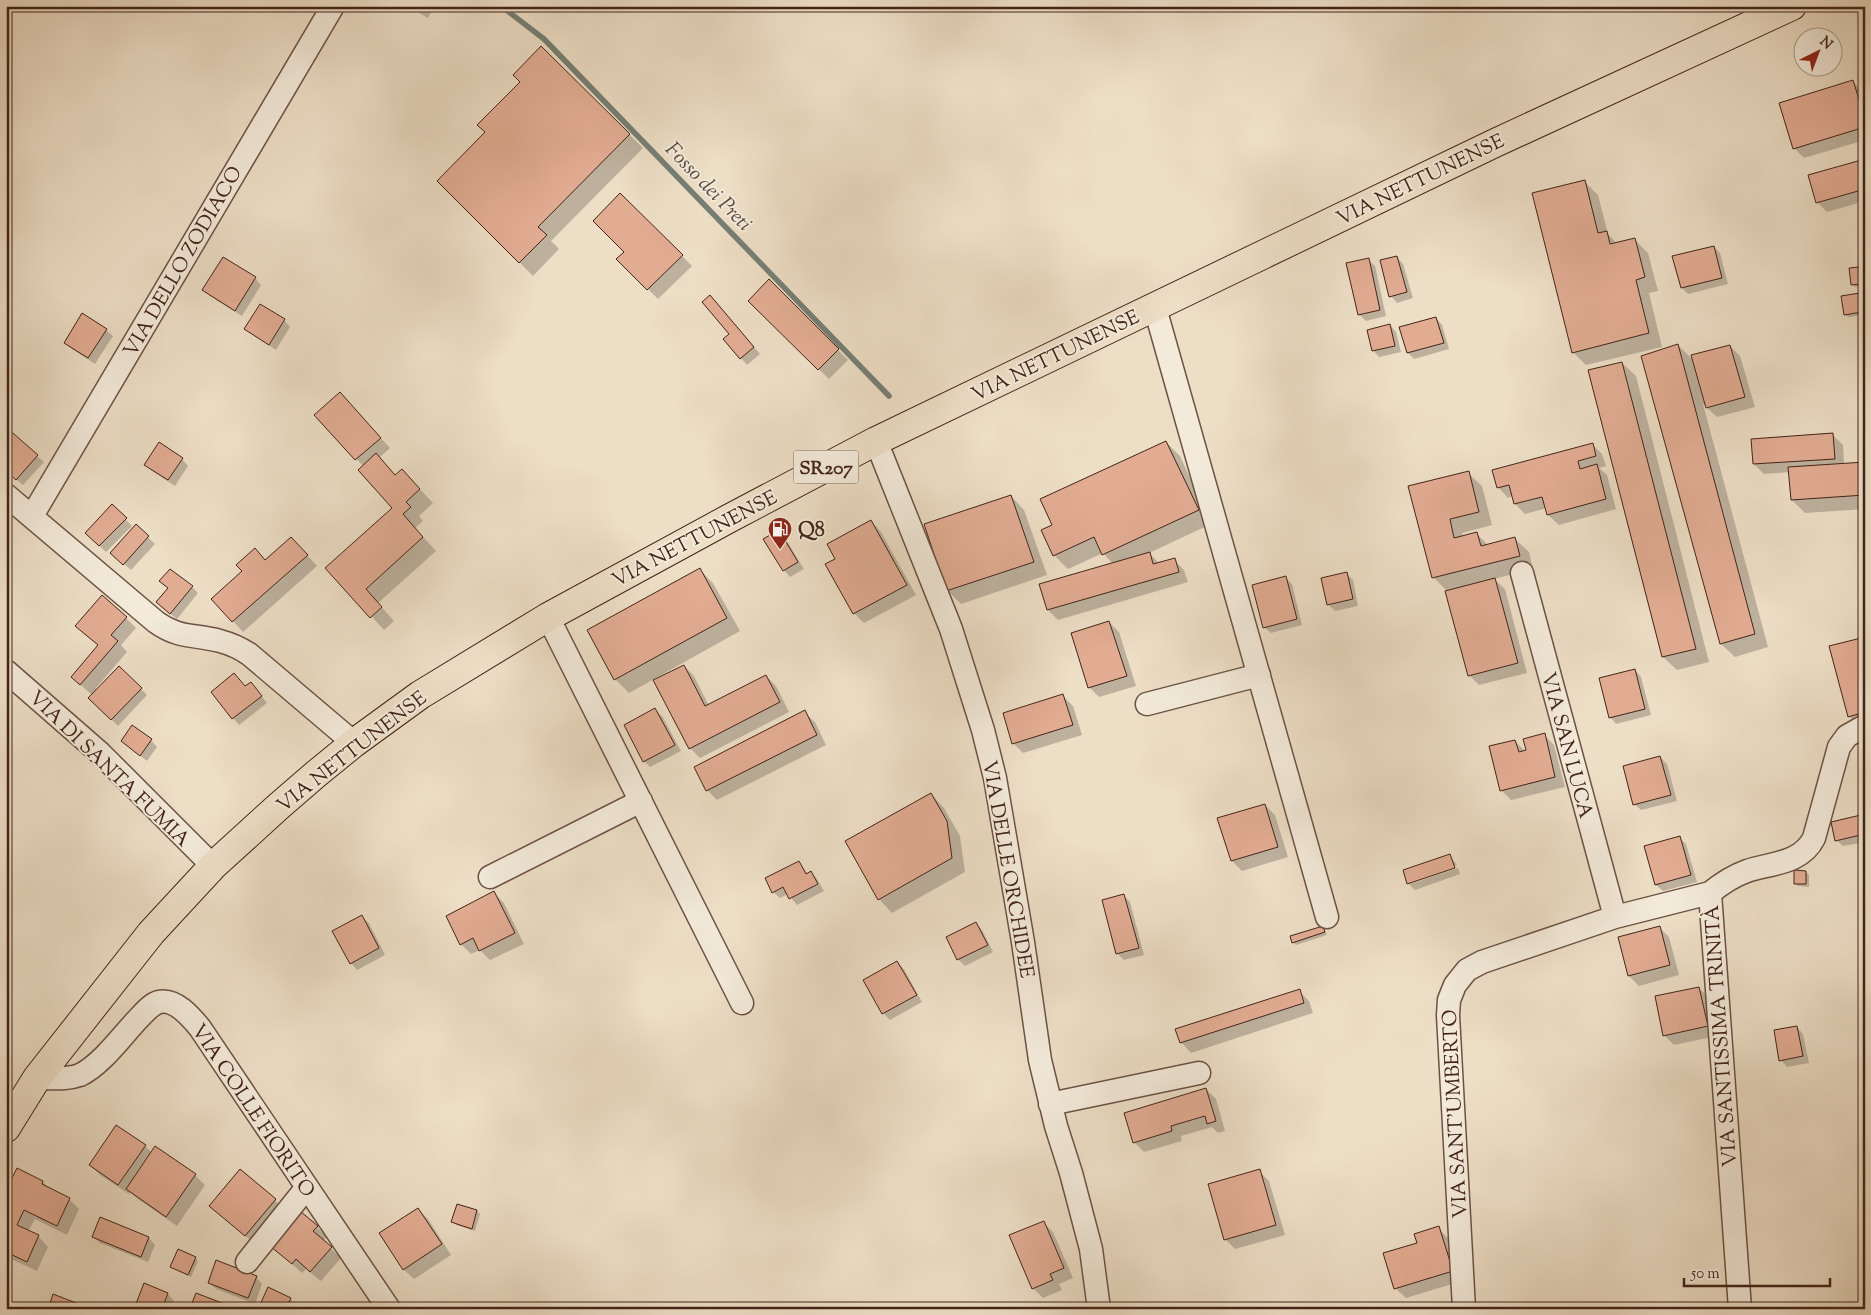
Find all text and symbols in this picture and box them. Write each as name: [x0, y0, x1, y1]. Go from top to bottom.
north arrow: [1794, 28, 1844, 78]
text: N: [1815, 33, 1836, 55]
street label: VIA NETTUNENSE: [1332, 128, 1510, 235]
water label: Fosso dei Preti: [657, 136, 758, 239]
street label: VIA DELLO ZODIACO: [118, 162, 251, 363]
street label: VIA NETTUNENSE: [967, 304, 1145, 411]
road number: SR207: [794, 451, 858, 484]
street label: VIA NETTUNENSE: [607, 484, 783, 596]
fuel station icon: Q8: [767, 516, 793, 550]
place label: Q8: [798, 517, 825, 546]
street label: VIA SAN LUCA: [1532, 669, 1599, 822]
street label: VIA DI SANTA FUMIA: [21, 685, 196, 855]
street label: VIA NETTUNENSE: [271, 685, 434, 821]
street label: VIA DELLE ORCHIDEE: [973, 758, 1040, 981]
street label: VIA SANTISSIMA TRINITÀ: [1698, 904, 1746, 1168]
street label: VIA SANT'UMBERTO: [1437, 1009, 1476, 1219]
street label: VIA COLLE FIORITO: [183, 1019, 321, 1204]
scale bar: [1684, 1255, 1830, 1287]
text: 50 m: [1690, 1264, 1720, 1285]

